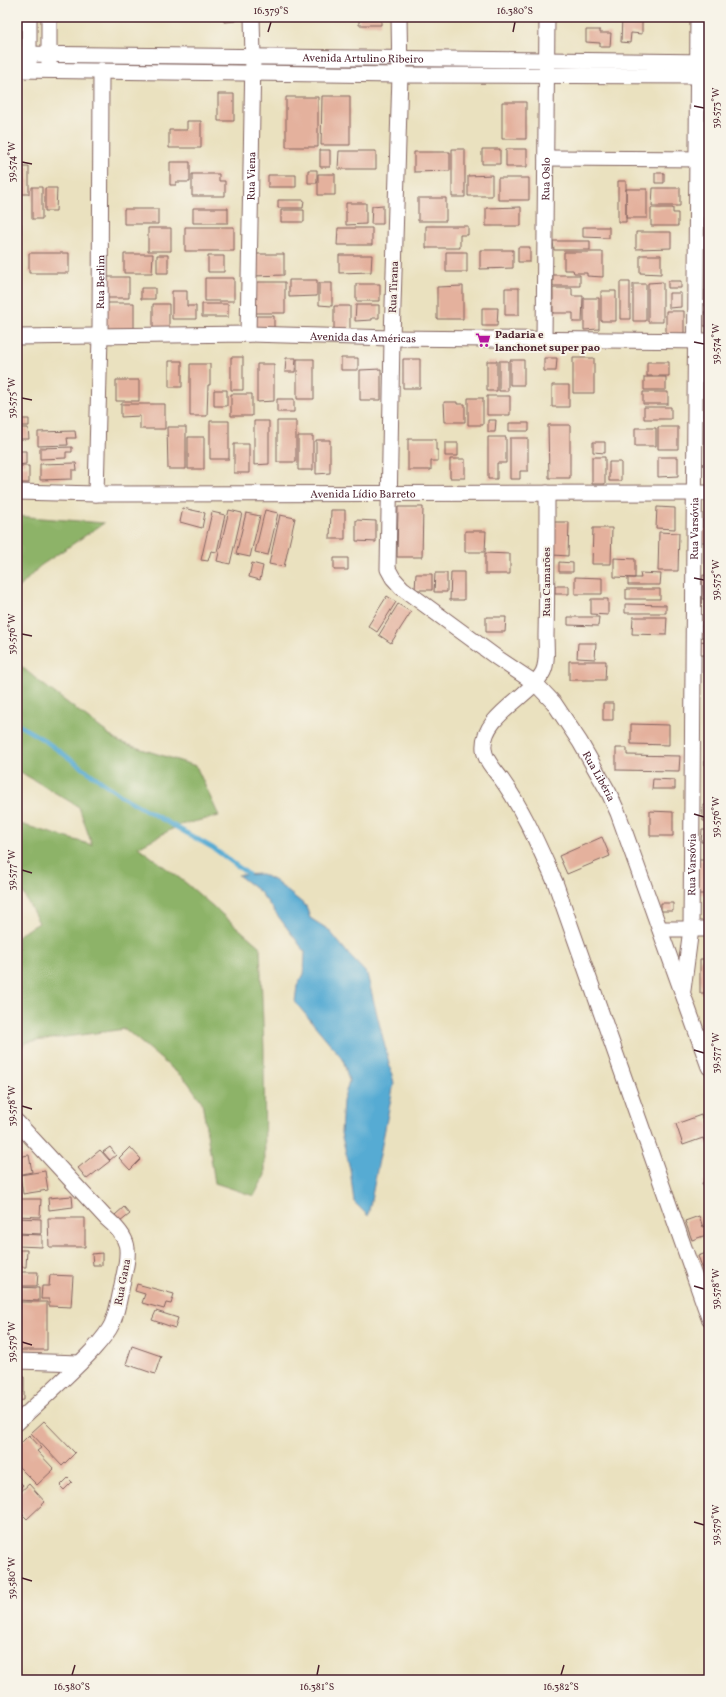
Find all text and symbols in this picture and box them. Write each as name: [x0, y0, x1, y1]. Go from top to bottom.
text: 16.379°S: [253, 4, 289, 18]
text: 16.380°S: [497, 4, 533, 18]
street label: Avenida Artulino Ribeiro: [302, 51, 424, 68]
text: 39.573°W: [709, 87, 723, 129]
text: 39.574°W: [5, 142, 19, 182]
street label: Rua Viena: [244, 151, 260, 201]
street label: Rua Oslo: [539, 157, 555, 201]
street label: Rua Berlim: [94, 255, 109, 309]
street label: Rua Tirana: [386, 260, 403, 314]
text: 39.574°W: [709, 324, 723, 364]
place label: Padaria e lanchonet super pao: [495, 328, 600, 356]
street label: Avenida das Américas: [310, 330, 416, 347]
supermarket icon: Padaria e lanchonet super pao: [474, 331, 492, 349]
text: 39.575°W: [5, 377, 19, 419]
street label: Avenida Lídio Barreto: [310, 487, 416, 503]
street label: Rua Varsóvia: [688, 497, 703, 560]
street label: Rua Camarões: [540, 547, 555, 617]
text: 39.575°W: [709, 559, 723, 601]
text: 39.576°W: [5, 613, 19, 655]
street label: Rua Libéria: [578, 749, 618, 805]
text: 39.576°W: [709, 796, 723, 838]
street label: Rua Varsóvia: [685, 833, 701, 896]
text: 39.577°W: [5, 849, 19, 891]
text: 39.577°W: [709, 1032, 723, 1074]
text: 39.578°W: [5, 1086, 19, 1127]
street label: Rua Gana: [112, 1257, 135, 1307]
text: 39.578°W: [709, 1269, 723, 1310]
text: 39.579°W: [5, 1321, 19, 1363]
text: 39.579°W: [709, 1504, 723, 1546]
text: 39.580°W: [5, 1557, 19, 1599]
text: 16.380°S: [54, 1680, 90, 1694]
text: 16.381°S: [300, 1680, 334, 1694]
text: 16.382°S: [543, 1680, 579, 1694]

